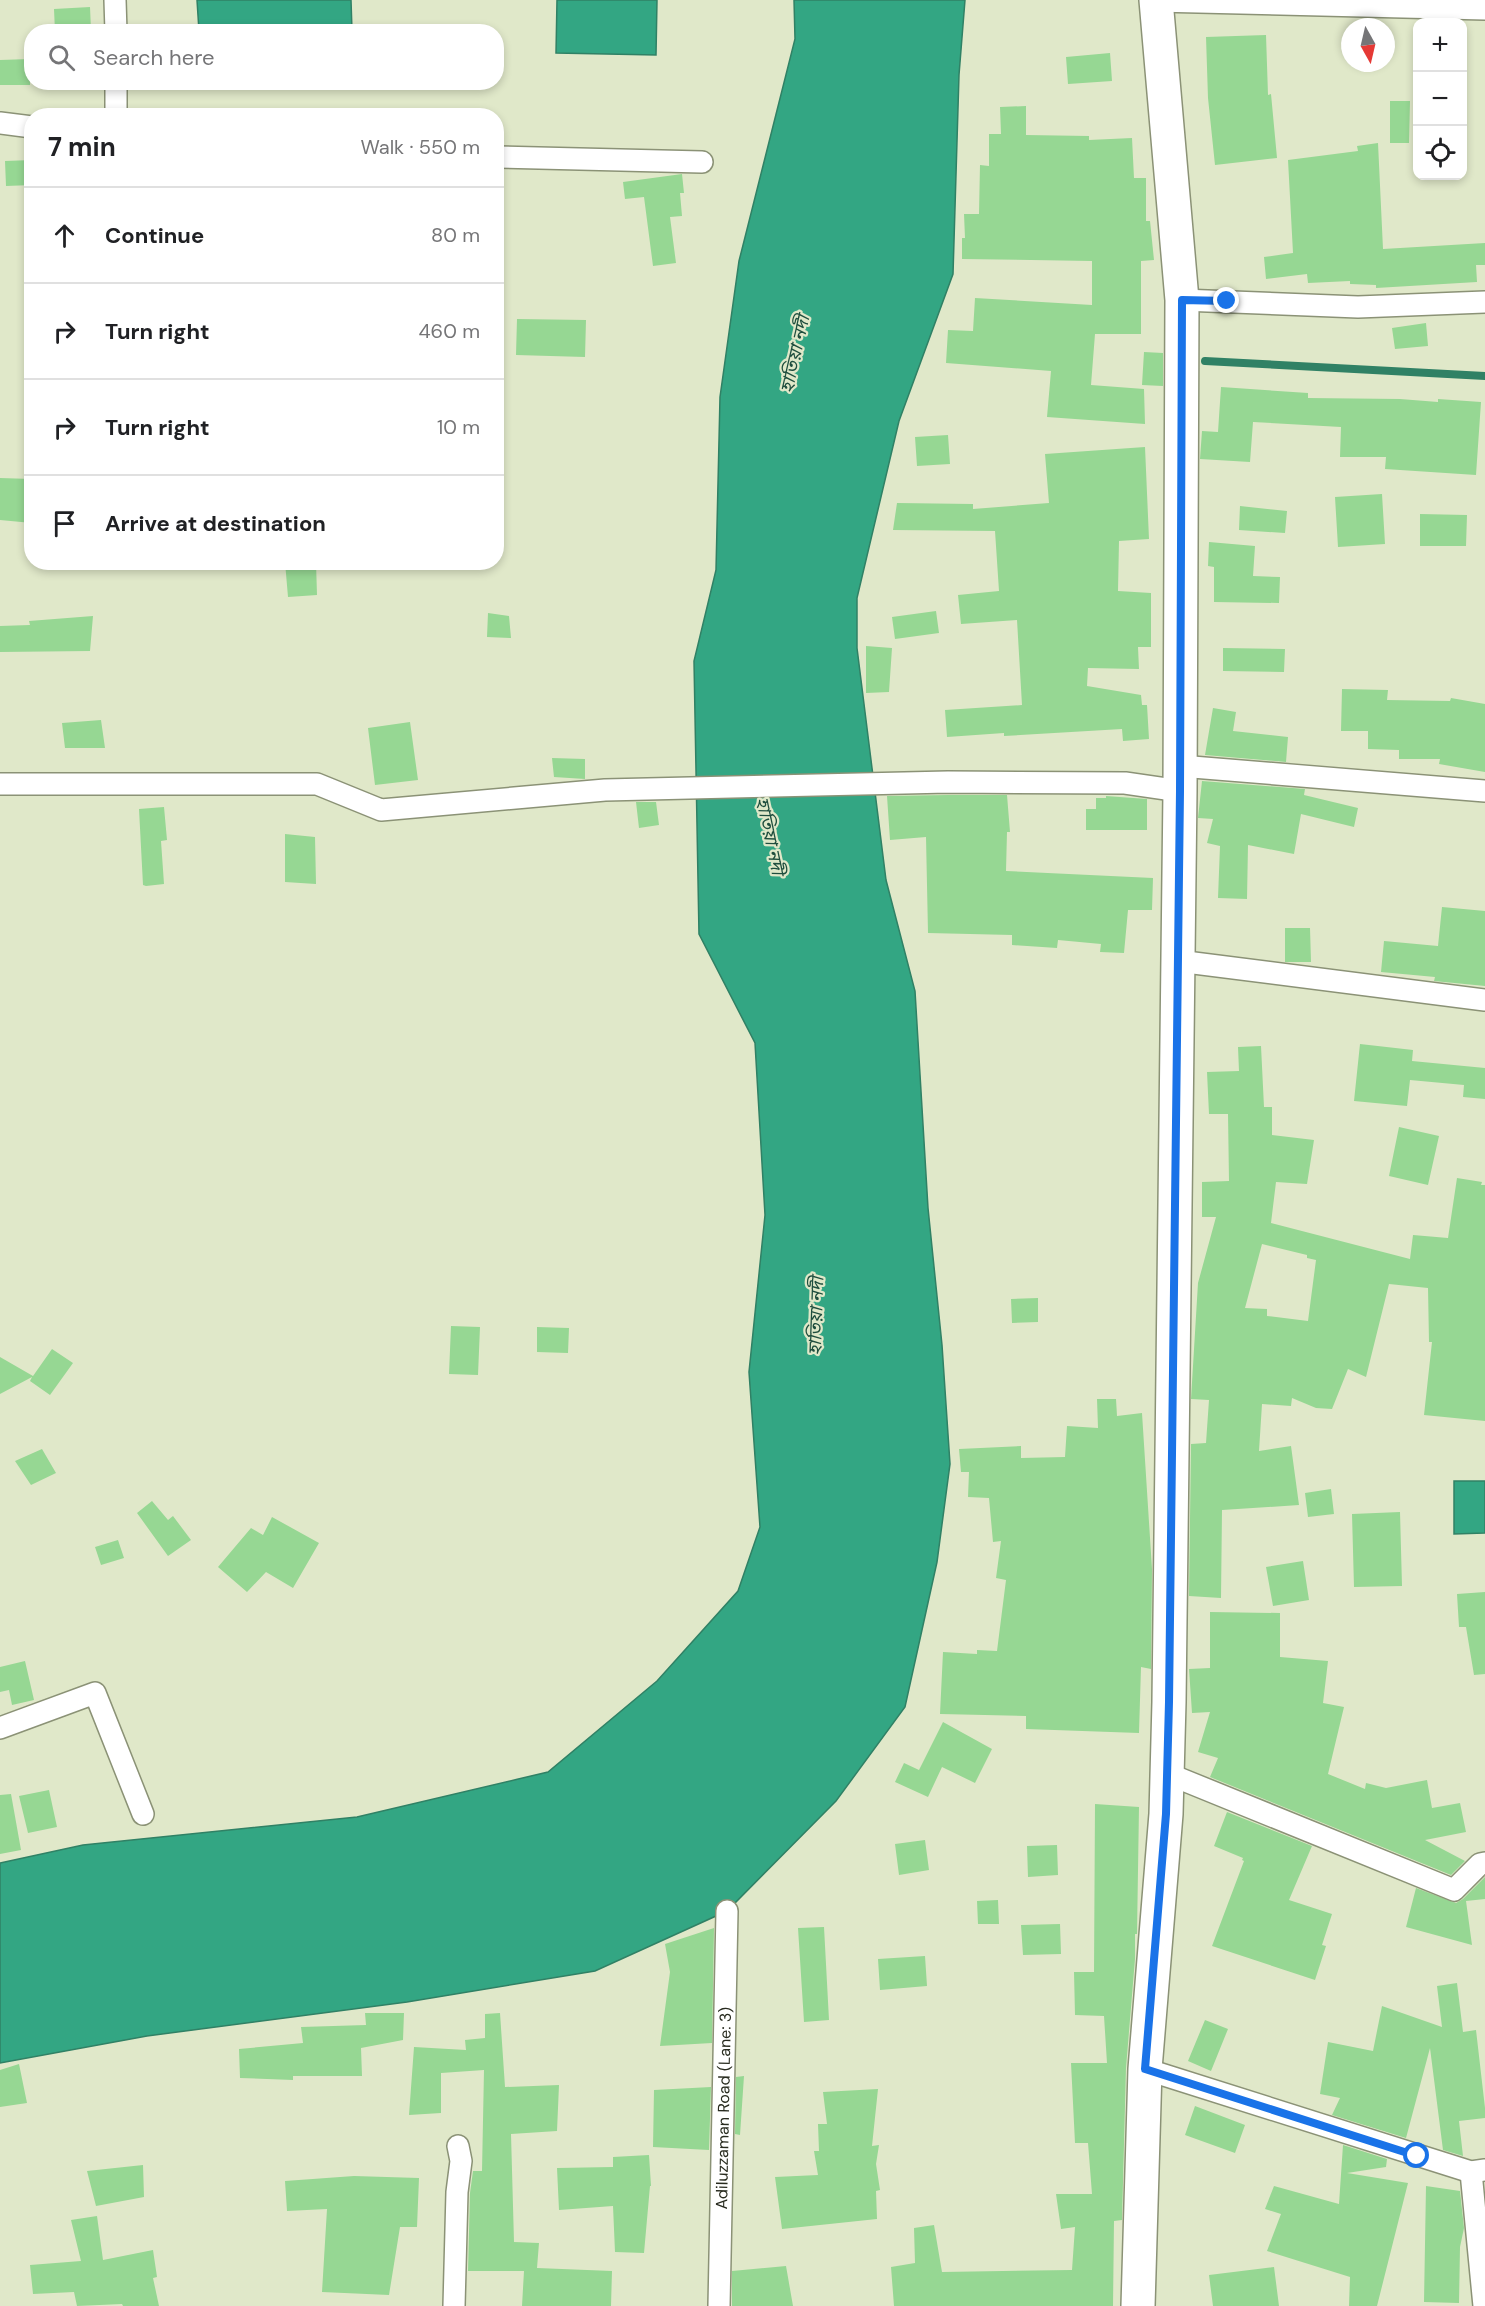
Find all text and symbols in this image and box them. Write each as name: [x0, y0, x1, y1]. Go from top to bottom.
north arrow: [1341, 18, 1395, 72]
map controls: [1413, 18, 1467, 180]
button: +: [1413, 18, 1467, 72]
search box: [24, 24, 504, 90]
icon: search: [45, 41, 78, 74]
text: Search here: [93, 43, 214, 72]
button: −: [1413, 72, 1467, 126]
button: locate: [1413, 126, 1467, 180]
text: 7 min: [48, 130, 116, 164]
text: Walk · 550 m: [360, 134, 480, 160]
icon: ahead: [48, 219, 81, 252]
text: Continue: [105, 221, 204, 250]
text: 80 m: [431, 222, 480, 248]
route end: [1213, 287, 1239, 313]
water label: হাতিয়া নদী: [774, 310, 816, 395]
icon: right: [48, 315, 81, 348]
text: Turn right: [105, 317, 210, 346]
text: 460 m: [418, 318, 480, 344]
icon: right: [48, 411, 81, 444]
text: Turn right: [105, 413, 210, 442]
text: 10 m: [437, 414, 480, 440]
icon: arrive: [48, 507, 81, 540]
text: Arrive at destination: [105, 509, 326, 538]
water label: হাতিয়া নদী: [750, 795, 791, 880]
water label: হাতিয়া নদী: [803, 1273, 829, 1356]
street label: Adiluzzaman Road (Lane: 3): [710, 2007, 736, 2210]
route start: [1403, 2142, 1429, 2168]

